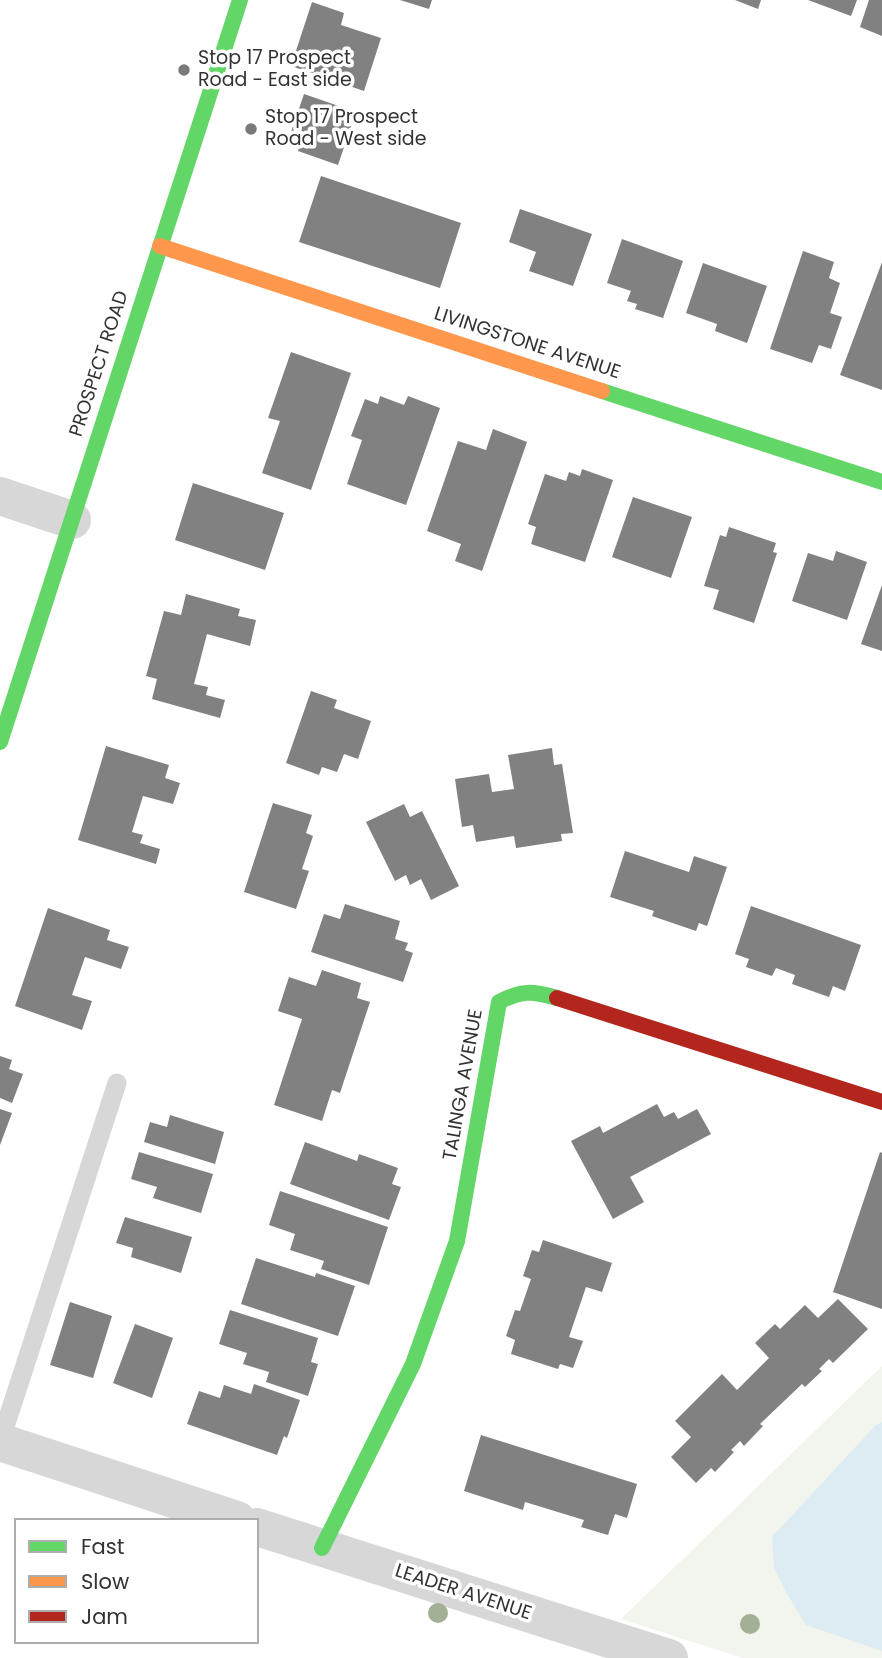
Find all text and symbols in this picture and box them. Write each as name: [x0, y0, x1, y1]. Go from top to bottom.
place label: Stop 17 Prospect Road - East side: [198, 48, 352, 92]
marker: Stop 17 Prospect Road - East side: [176, 62, 192, 78]
place label: Stop 17 Prospect Road - West side: [265, 107, 426, 151]
marker: Stop 17 Prospect Road - West side: [243, 121, 259, 137]
street label: PROSPECT ROAD: [66, 288, 134, 440]
street label: LIVINGSTONE AVENUE: [431, 303, 623, 385]
street label: TALINGA AVENUE: [439, 1008, 489, 1162]
legend: [14, 1518, 259, 1644]
text: Fast: [81, 1532, 124, 1561]
street label: LEADER AVENUE: [392, 1560, 534, 1626]
text: Slow: [81, 1567, 129, 1596]
text: Jam: [81, 1602, 128, 1631]

